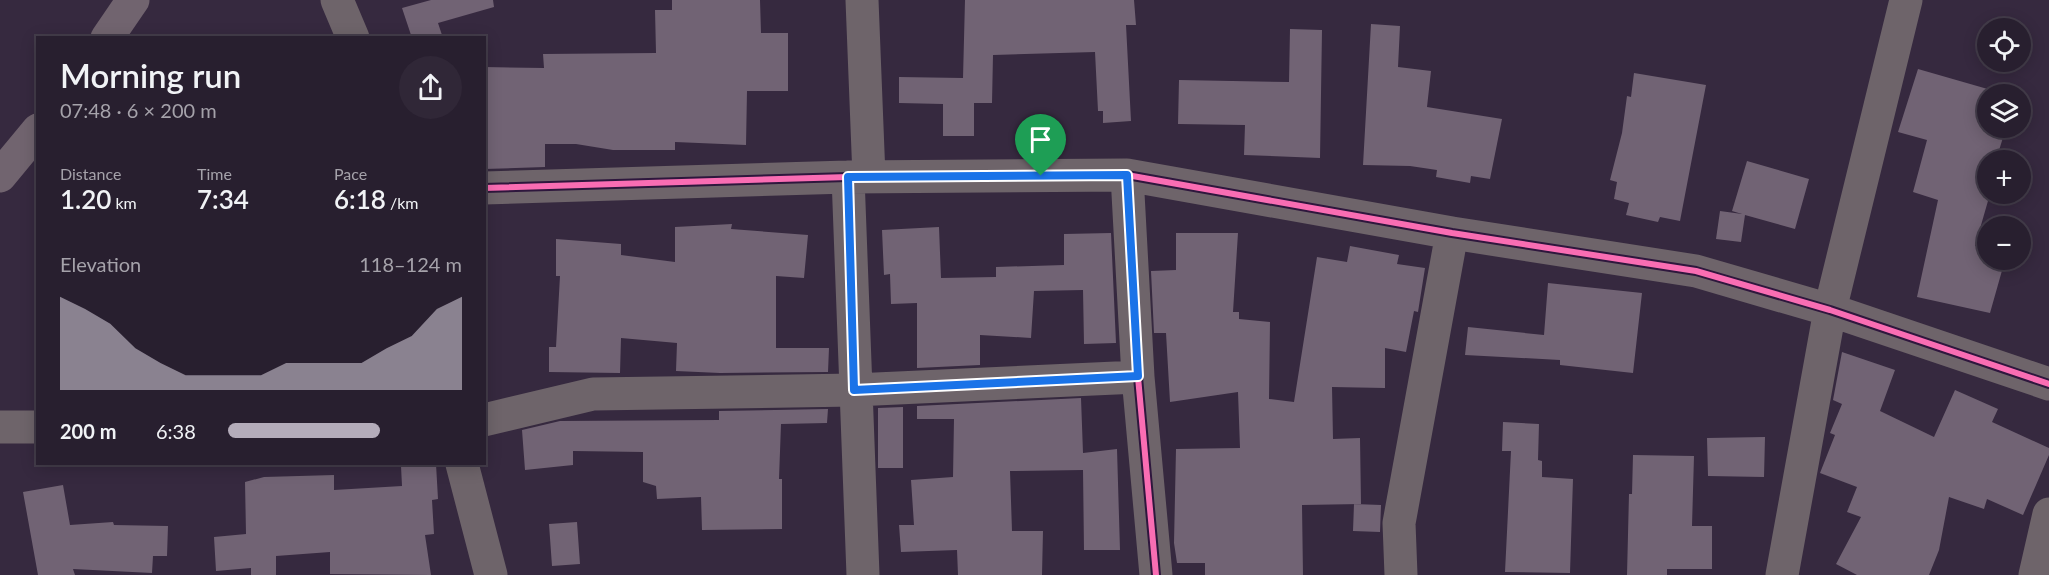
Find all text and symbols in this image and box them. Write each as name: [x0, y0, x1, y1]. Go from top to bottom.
map controls: [1977, 18, 2031, 270]
button: locate: [1977, 18, 2031, 72]
text: Morning run: [60, 55, 241, 95]
button: share: [399, 56, 462, 119]
button: layers: [1977, 84, 2031, 138]
text: 07:48 · 6 × 200 m: [60, 98, 217, 122]
pin: [1015, 114, 1066, 176]
icon: arrive: [1024, 123, 1057, 156]
button: +: [1977, 150, 2031, 204]
text: Distance: [60, 164, 121, 183]
text: Time: [197, 164, 232, 183]
text: Pace: [334, 164, 367, 183]
text: 1.20: [60, 183, 111, 215]
text: 7:34: [197, 183, 249, 215]
text: 6:18: [334, 183, 386, 215]
text: km: [111, 193, 137, 212]
text: /km: [386, 193, 418, 212]
button: −: [1977, 216, 2031, 270]
text: Elevation: [60, 252, 141, 276]
text: 118–124 m: [359, 252, 462, 276]
text: 200 m: [60, 419, 116, 443]
text: 6:38: [156, 419, 196, 443]

